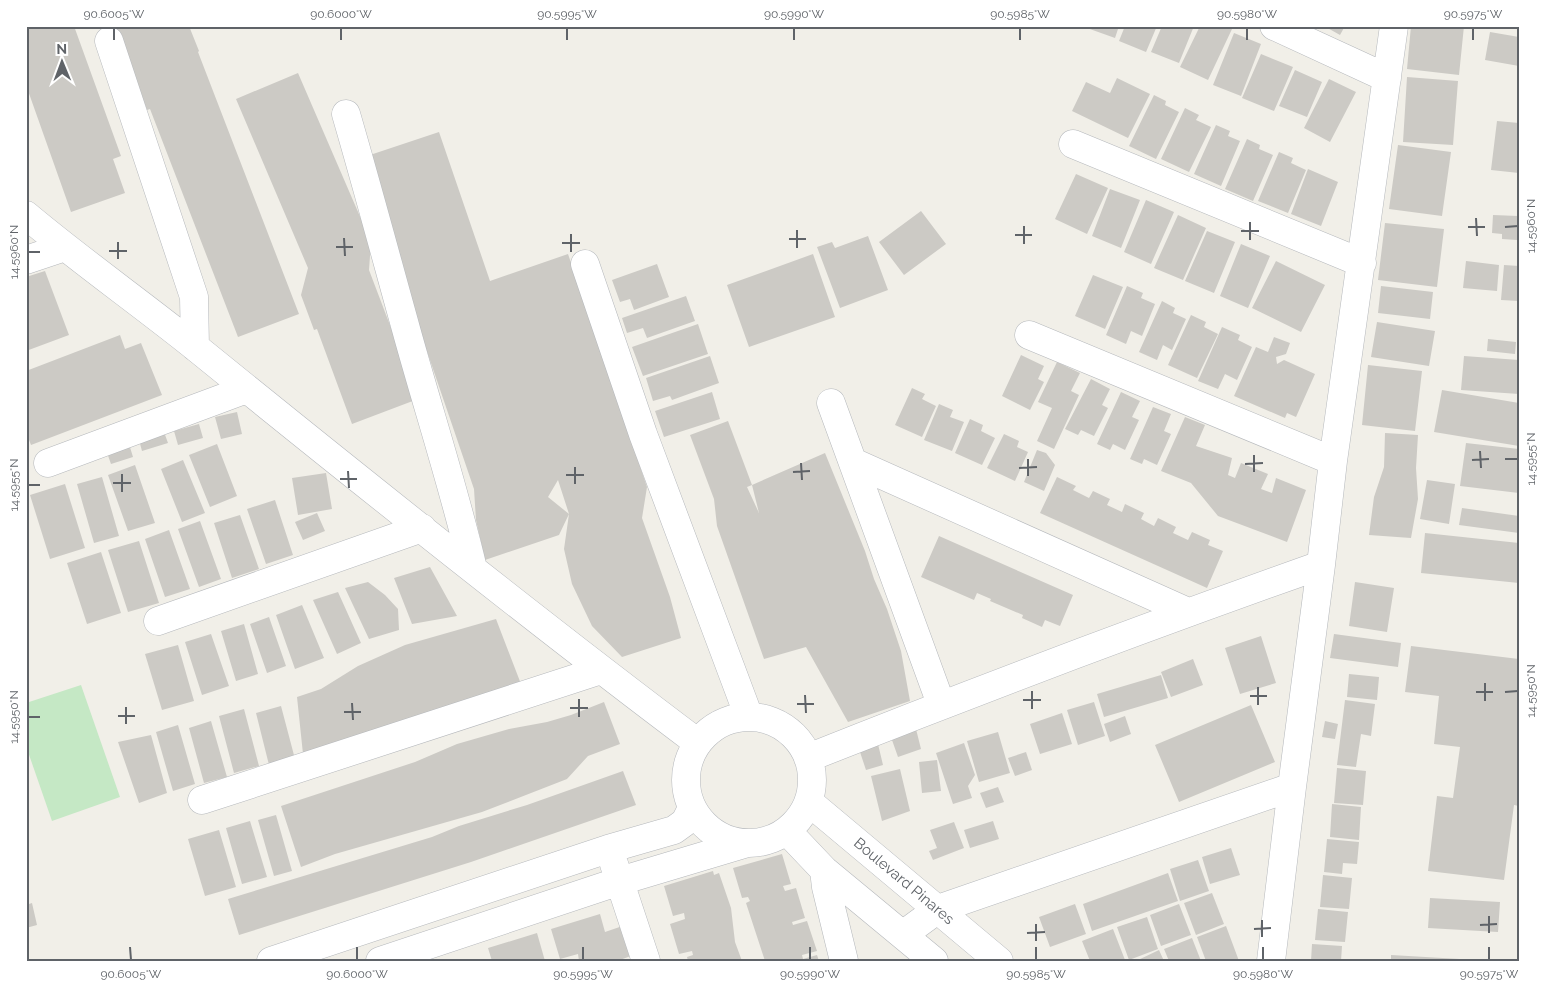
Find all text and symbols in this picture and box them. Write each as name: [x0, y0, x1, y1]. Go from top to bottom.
text: 90.6005°W: [84, 7, 145, 21]
text: 90.6000°W: [310, 7, 372, 21]
text: 90.5995°W: [537, 7, 597, 21]
text: 90.5990°W: [764, 7, 824, 21]
text: 90.5985°W: [990, 7, 1050, 21]
text: 90.5980°W: [1217, 7, 1278, 21]
text: 90.5975°W: [1444, 7, 1503, 21]
north arrow: [38, 38, 88, 88]
text: N: [56, 41, 67, 57]
text: 14.5960°N: [1524, 199, 1538, 253]
text: 14.5960°N: [7, 225, 21, 279]
text: 14.5955°N: [1524, 432, 1538, 486]
text: 14.5955°N: [7, 458, 21, 512]
text: 14.5950°N: [1524, 664, 1538, 718]
text: 14.5950°N: [7, 690, 21, 744]
street label: Boulevard Pinares: [850, 834, 958, 928]
text: 90.6005°W: [101, 967, 162, 981]
text: 90.6000°W: [326, 967, 388, 981]
text: 90.5995°W: [553, 967, 613, 981]
text: 90.5990°W: [780, 967, 840, 981]
text: 90.5985°W: [1006, 967, 1066, 981]
text: 90.5980°W: [1233, 967, 1294, 981]
text: 90.5975°W: [1460, 967, 1519, 981]

